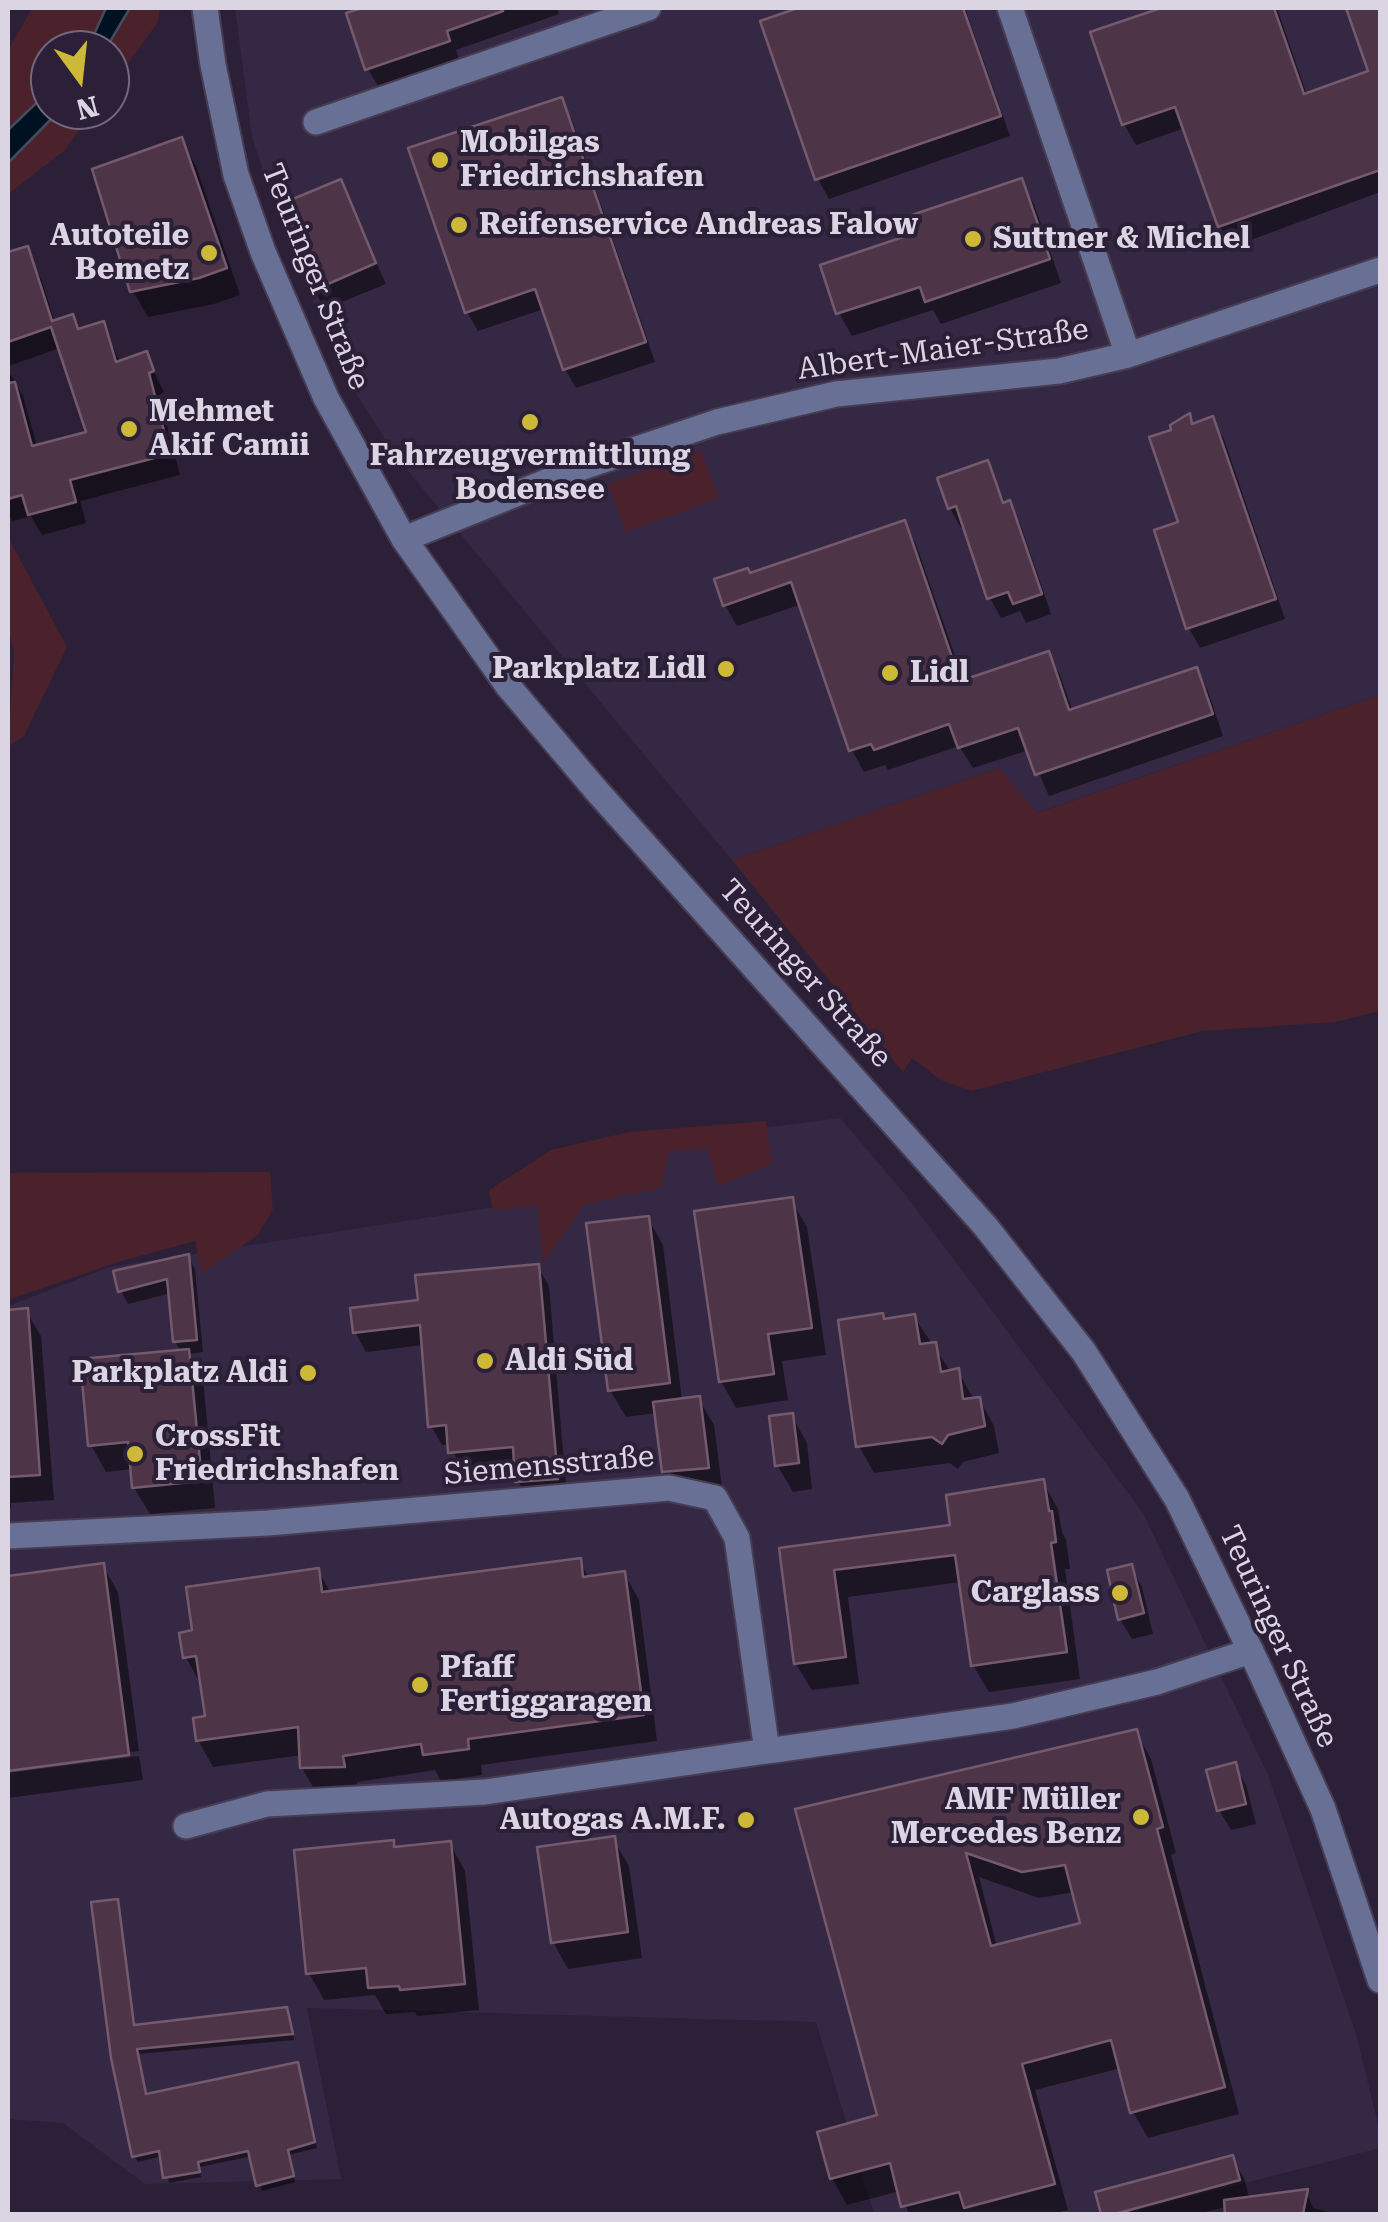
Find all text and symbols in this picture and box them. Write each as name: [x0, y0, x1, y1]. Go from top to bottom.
north arrow: [30, 30, 130, 130]
text: N: [73, 89, 102, 126]
place label: Mobilgas Friedrichshafen: [460, 125, 704, 196]
marker: Mobilgas Friedrichshafen: [429, 149, 451, 171]
street label: Teuringer Straße: [253, 159, 377, 395]
place label: Reifenservice Andreas Falow: [479, 207, 918, 243]
marker: Reifenservice Andreas Falow: [448, 214, 470, 236]
place label: Autoteile Bemetz: [50, 218, 189, 288]
place label: Suttner & Michel: [993, 221, 1250, 257]
marker: Suttner & Michel: [962, 228, 984, 250]
marker: Autoteile Bemetz: [198, 242, 220, 264]
street label: Albert-Maier-Straße: [795, 312, 1091, 388]
place label: Mehmet Akif Camii: [149, 394, 309, 464]
marker: Fahrzeugvermittlung Bodensee: [519, 411, 541, 433]
marker: Mehmet Akif Camii: [118, 418, 140, 440]
place label: Fahrzeugvermittlung Bodensee: [370, 438, 690, 508]
place label: Parkplatz Lidl: [492, 651, 706, 687]
place label: Lidl: [910, 655, 969, 691]
marker: Parkplatz Lidl: [715, 658, 737, 680]
marker: Lidl: [879, 662, 901, 684]
street label: Teuringer Straße: [711, 873, 899, 1075]
place label: Aldi Süd: [505, 1343, 633, 1379]
marker: Aldi Süd: [474, 1350, 496, 1372]
place label: Parkplatz Aldi: [71, 1355, 288, 1391]
marker: Parkplatz Aldi: [297, 1362, 319, 1384]
place label: CrossFit Friedrichshafen: [155, 1419, 399, 1490]
street label: Siemensstraße: [442, 1439, 656, 1493]
marker: CrossFit Friedrichshafen: [124, 1443, 146, 1465]
street label: Teuringer Straße: [1211, 1520, 1345, 1754]
place label: Carglass: [971, 1575, 1100, 1611]
marker: Carglass: [1109, 1582, 1131, 1604]
place label: Pfaff Fertiggaragen: [440, 1650, 652, 1720]
marker: Pfaff Fertiggaragen: [409, 1674, 431, 1696]
place label: AMF Müller Mercedes Benz: [891, 1782, 1121, 1852]
place label: Autogas A.M.F.: [500, 1802, 726, 1838]
marker: AMF Müller Mercedes Benz: [1130, 1806, 1152, 1828]
marker: Autogas A.M.F.: [735, 1809, 757, 1831]

